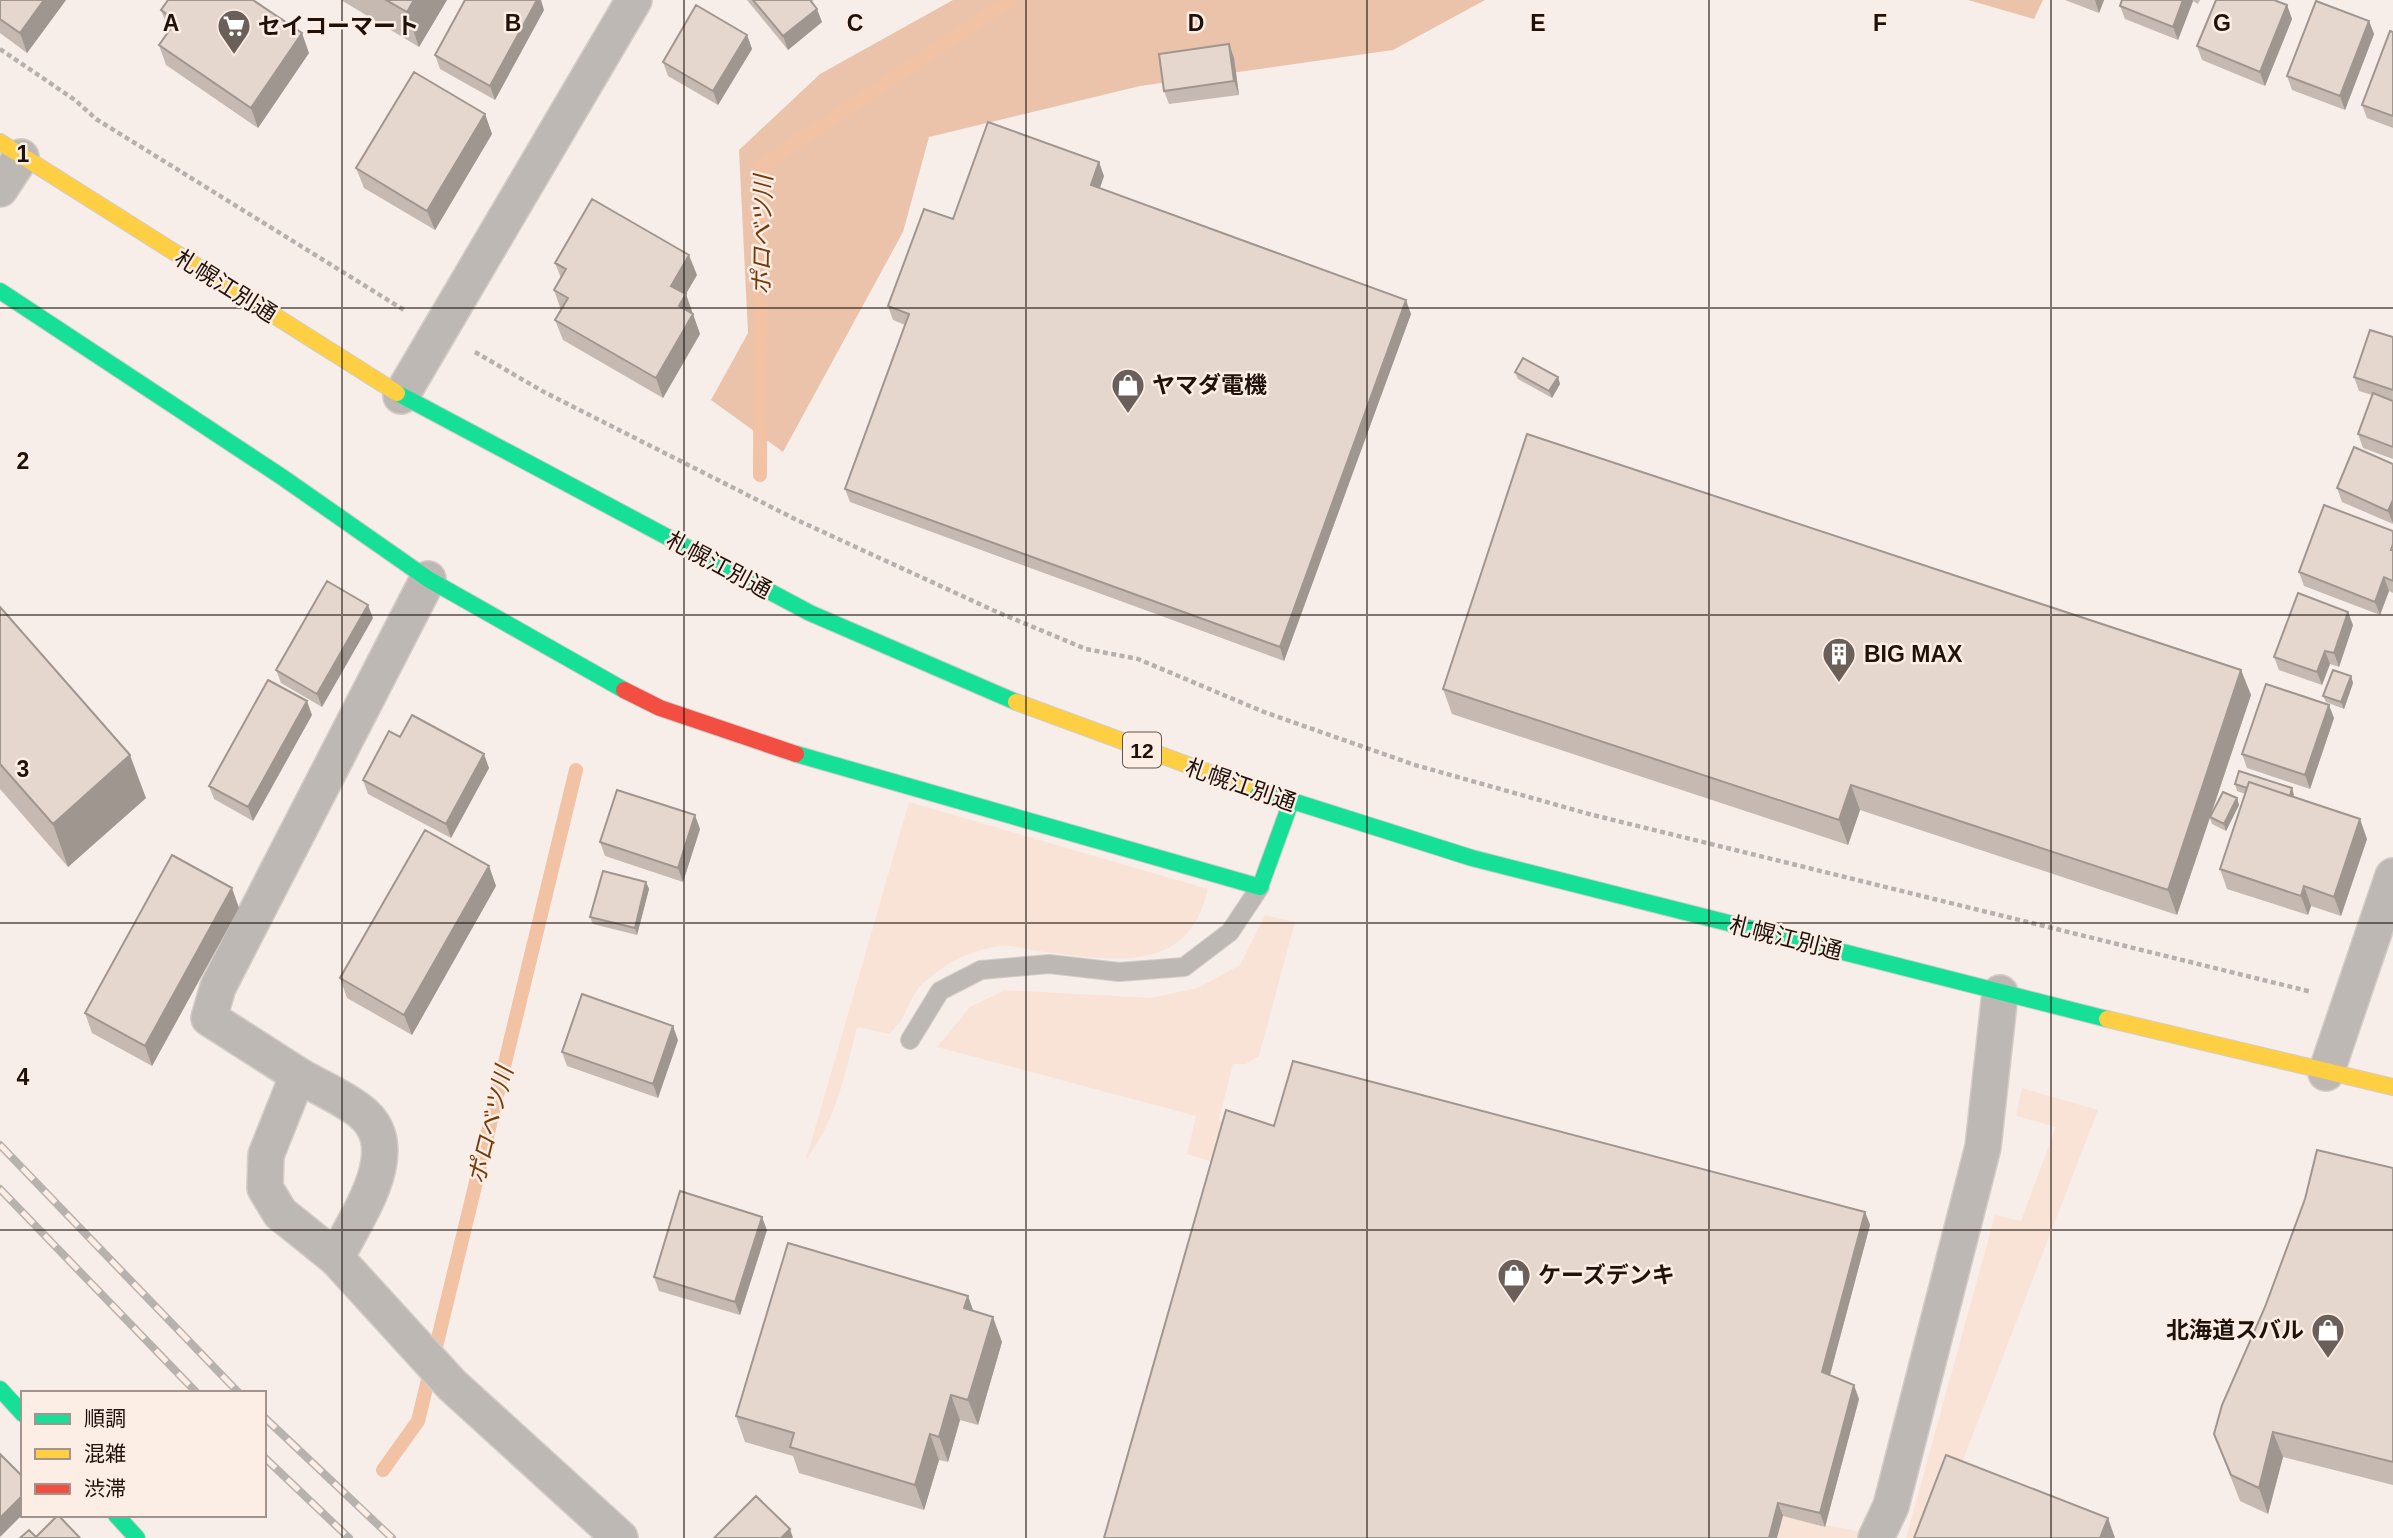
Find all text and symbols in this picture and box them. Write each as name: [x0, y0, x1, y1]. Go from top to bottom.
supermarket icon: セイコーマート: [215, 7, 253, 56]
text: A: [163, 10, 179, 36]
text: B: [505, 10, 521, 36]
text: C: [847, 10, 863, 36]
text: D: [1188, 10, 1204, 36]
text: E: [1530, 10, 1546, 36]
text: F: [1873, 10, 1887, 36]
text: G: [2213, 10, 2231, 36]
place label: セイコーマート: [258, 13, 419, 39]
text: 1: [17, 141, 30, 167]
water label: ポロベツ川: [747, 172, 777, 295]
street label: 札幌江別通: [170, 245, 282, 327]
shop icon: ヤマダ電機: [1109, 366, 1147, 415]
place label: ヤマダ電機: [1152, 372, 1267, 398]
text: 2: [17, 448, 29, 474]
street label: 札幌江別通: [662, 527, 776, 603]
building icon: BIG MAX: [1820, 635, 1858, 684]
place label: BIG MAX: [1864, 641, 1963, 667]
road number: 12: [1123, 732, 1161, 768]
street label: 札幌江別通: [1182, 754, 1300, 816]
text: 3: [17, 756, 29, 782]
street label: 札幌江別通: [1727, 911, 1845, 965]
water label: ポロベツ川: [462, 1061, 518, 1186]
text: 4: [17, 1064, 30, 1090]
shop icon: ケーズデンキ: [1495, 1256, 1533, 1305]
place label: ケーズデンキ: [1538, 1262, 1675, 1288]
shop icon: 北海道スバル: [2309, 1311, 2347, 1360]
place label: 北海道スバル: [2166, 1317, 2304, 1343]
legend: [21, 1391, 266, 1517]
text: 順調: [84, 1407, 126, 1430]
text: 混雑: [84, 1442, 126, 1465]
text: 渋滞: [84, 1477, 126, 1500]

